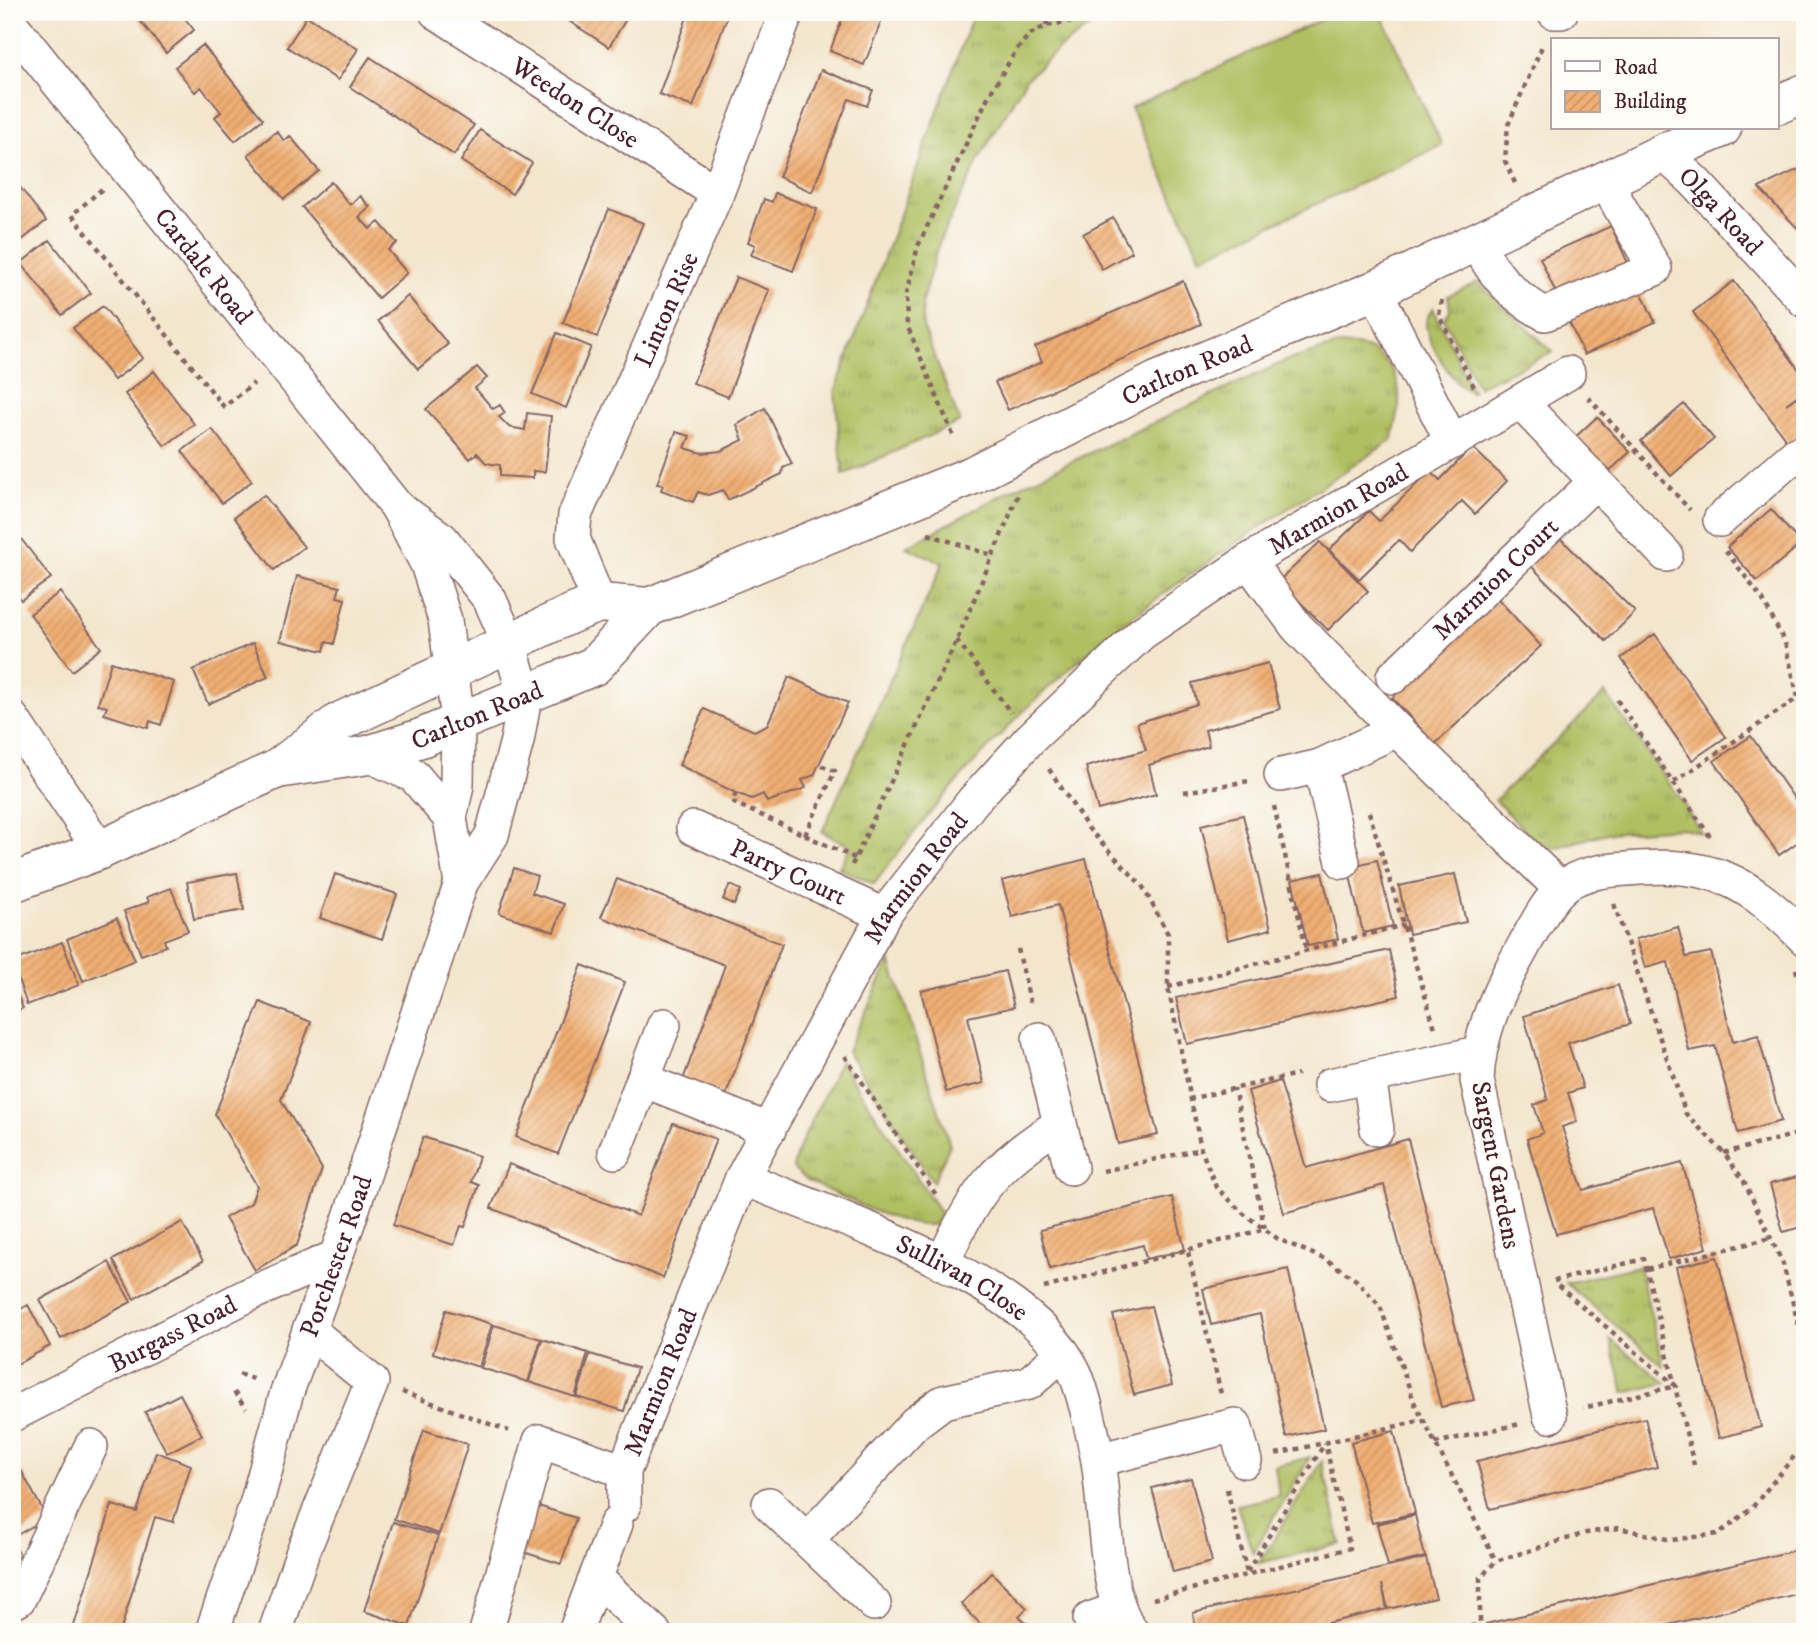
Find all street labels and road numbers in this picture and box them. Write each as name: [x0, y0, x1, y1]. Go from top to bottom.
street label: Weedon Close: [504, 49, 645, 157]
street label: Olga Road: [1671, 160, 1769, 263]
street label: Cardale Road: [147, 202, 260, 332]
street label: Linton Rise: [627, 247, 707, 373]
street label: Carlton Road: [1116, 328, 1258, 414]
street label: Marmion Road: [1263, 456, 1415, 564]
street label: Marmion Court: [1426, 511, 1566, 648]
street label: Carlton Road: [407, 674, 548, 758]
street label: Marmion Road: [857, 806, 976, 950]
street label: Parry Court: [725, 832, 851, 914]
street label: Sargent Gardens: [1463, 1079, 1528, 1252]
street label: Porchester Road: [293, 1171, 381, 1342]
street label: Sullivan Close: [890, 1228, 1035, 1329]
street label: Burgass Road: [104, 1288, 243, 1381]
street label: Marmion Road: [617, 1304, 706, 1461]

